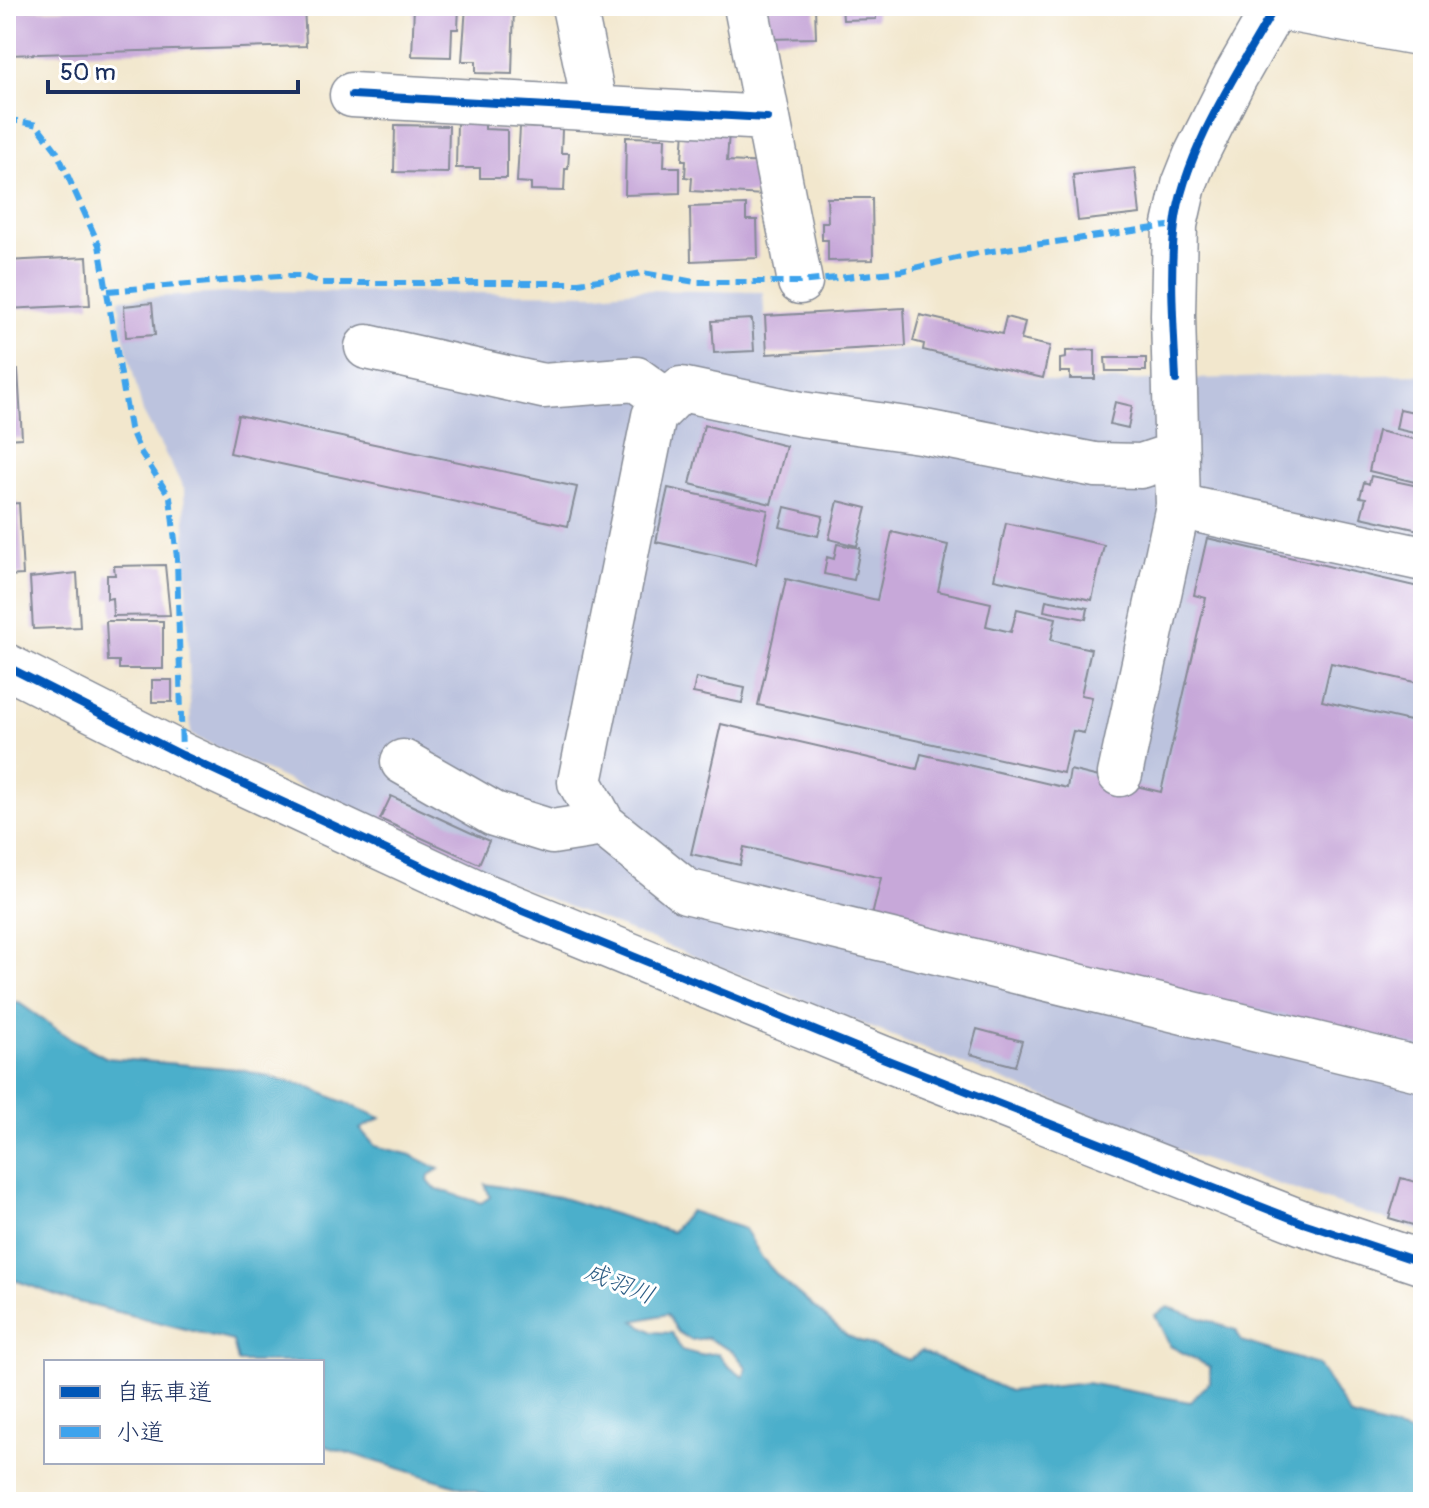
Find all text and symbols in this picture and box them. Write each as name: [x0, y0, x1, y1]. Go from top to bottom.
scale bar: [48, 44, 298, 94]
text: 50 m: [60, 58, 116, 87]
water label: 成羽川: [581, 1257, 659, 1310]
legend: [44, 1360, 324, 1464]
text: 自転車道: [116, 1378, 212, 1407]
text: 小道: [116, 1418, 164, 1447]

